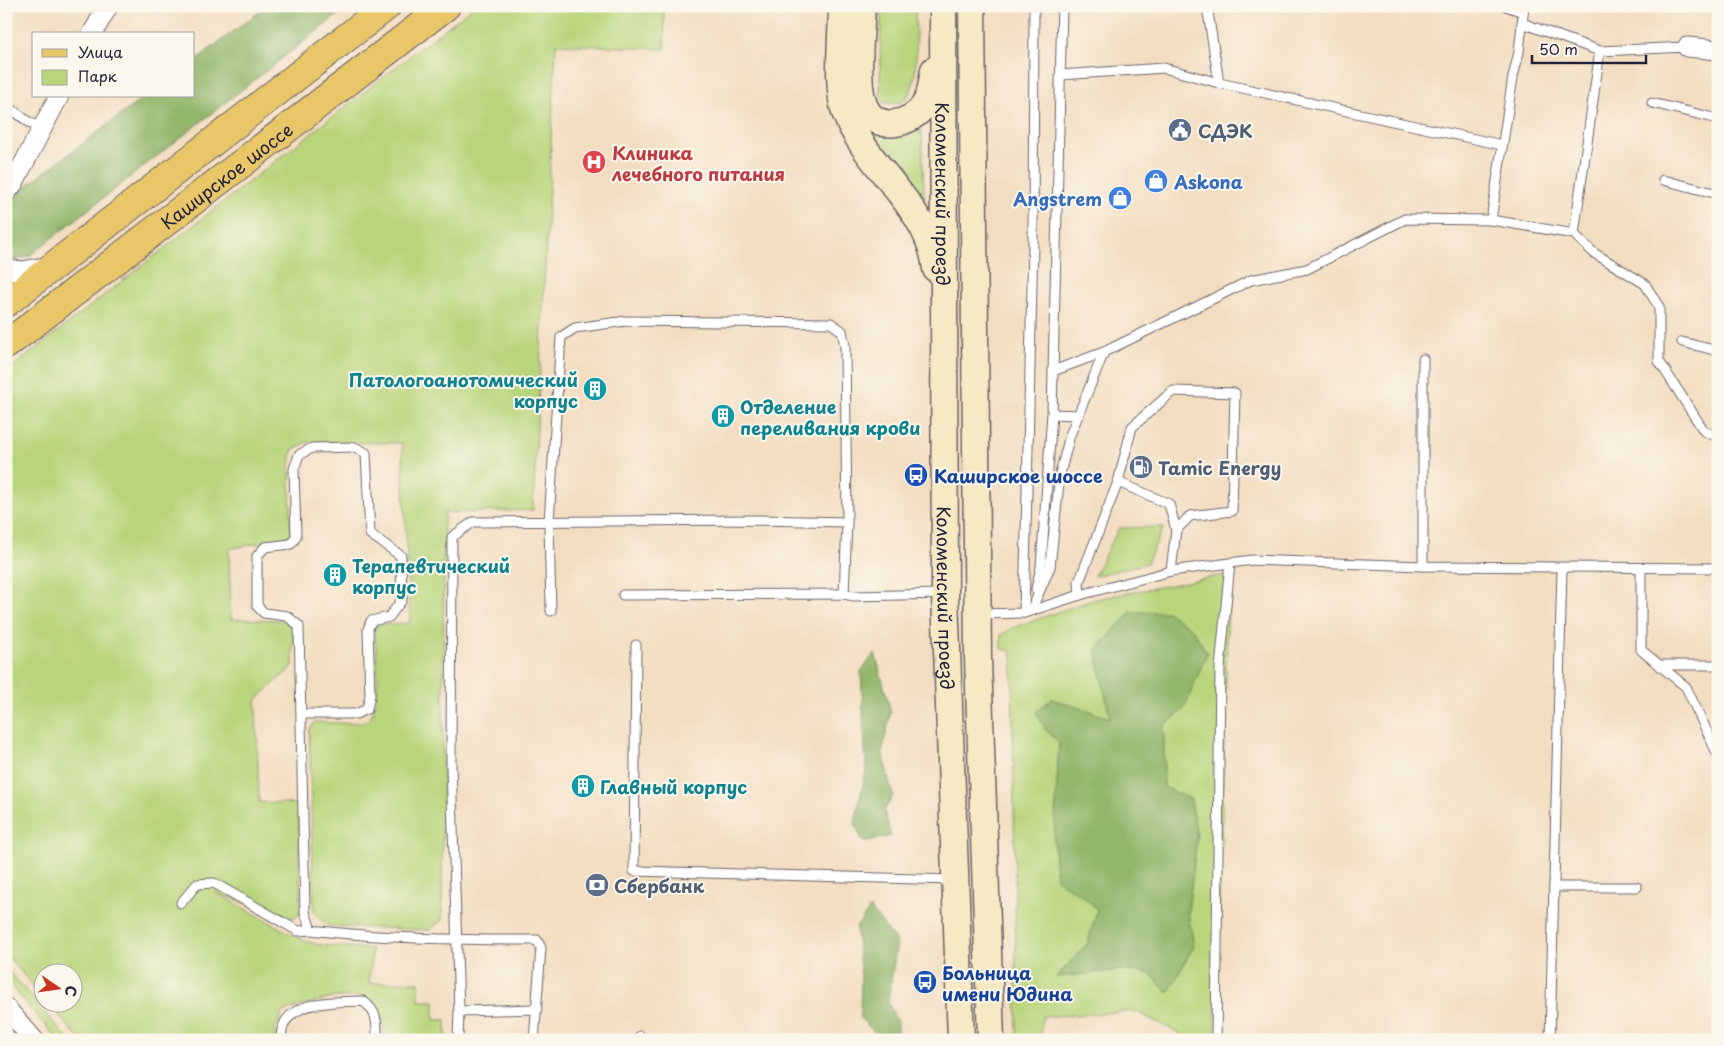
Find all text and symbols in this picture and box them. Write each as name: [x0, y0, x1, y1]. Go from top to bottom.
legend: [32, 32, 195, 98]
scale bar: [1532, 32, 1645, 64]
text: 50 m: [1539, 37, 1578, 60]
text: Улица: [78, 40, 123, 63]
text: Парк: [78, 64, 117, 87]
street label: Коломенский проезд: [930, 102, 957, 286]
street label: Каширское шоссе: [155, 116, 298, 235]
public building icon: СДЭК: [1167, 117, 1193, 143]
place label: СДЭК: [1198, 117, 1253, 144]
place label: Клиника лечебного питания: [611, 139, 785, 187]
hospital icon: Клиника лечебного питания: [581, 149, 607, 175]
shop icon: Askona: [1143, 168, 1169, 194]
place label: Askona: [1173, 168, 1243, 195]
place label: Angstrem: [1013, 185, 1102, 212]
shop icon: Angstrem: [1107, 185, 1133, 211]
place label: Патологоанотомический корпус: [349, 366, 578, 414]
building icon: Патологоанотомический корпус: [582, 376, 608, 402]
place label: Отделение переливания крови: [740, 393, 920, 441]
building icon: Отделение переливания крови: [710, 403, 736, 429]
fuel station icon: Tamic Energy: [1128, 454, 1154, 480]
place label: Tamic Energy: [1158, 454, 1281, 481]
bus stop icon: Каширское шоссе: [903, 462, 929, 488]
place label: Каширское шоссе: [934, 462, 1103, 489]
street label: Коломенский проезд: [931, 506, 962, 690]
place label: Терапевтический корпус: [352, 552, 510, 600]
building icon: Терапевтический корпус: [322, 562, 348, 588]
building icon: Главный корпус: [570, 773, 596, 799]
place label: Главный корпус: [600, 773, 747, 800]
bank icon: Сбербанк: [584, 872, 610, 898]
place label: Сбербанк: [614, 872, 705, 899]
place label: Больница имени Юдина: [942, 959, 1073, 1007]
north arrow: [32, 964, 82, 1014]
bus stop icon: Больница имени Юдина: [912, 969, 938, 995]
text: С: [60, 984, 83, 999]

